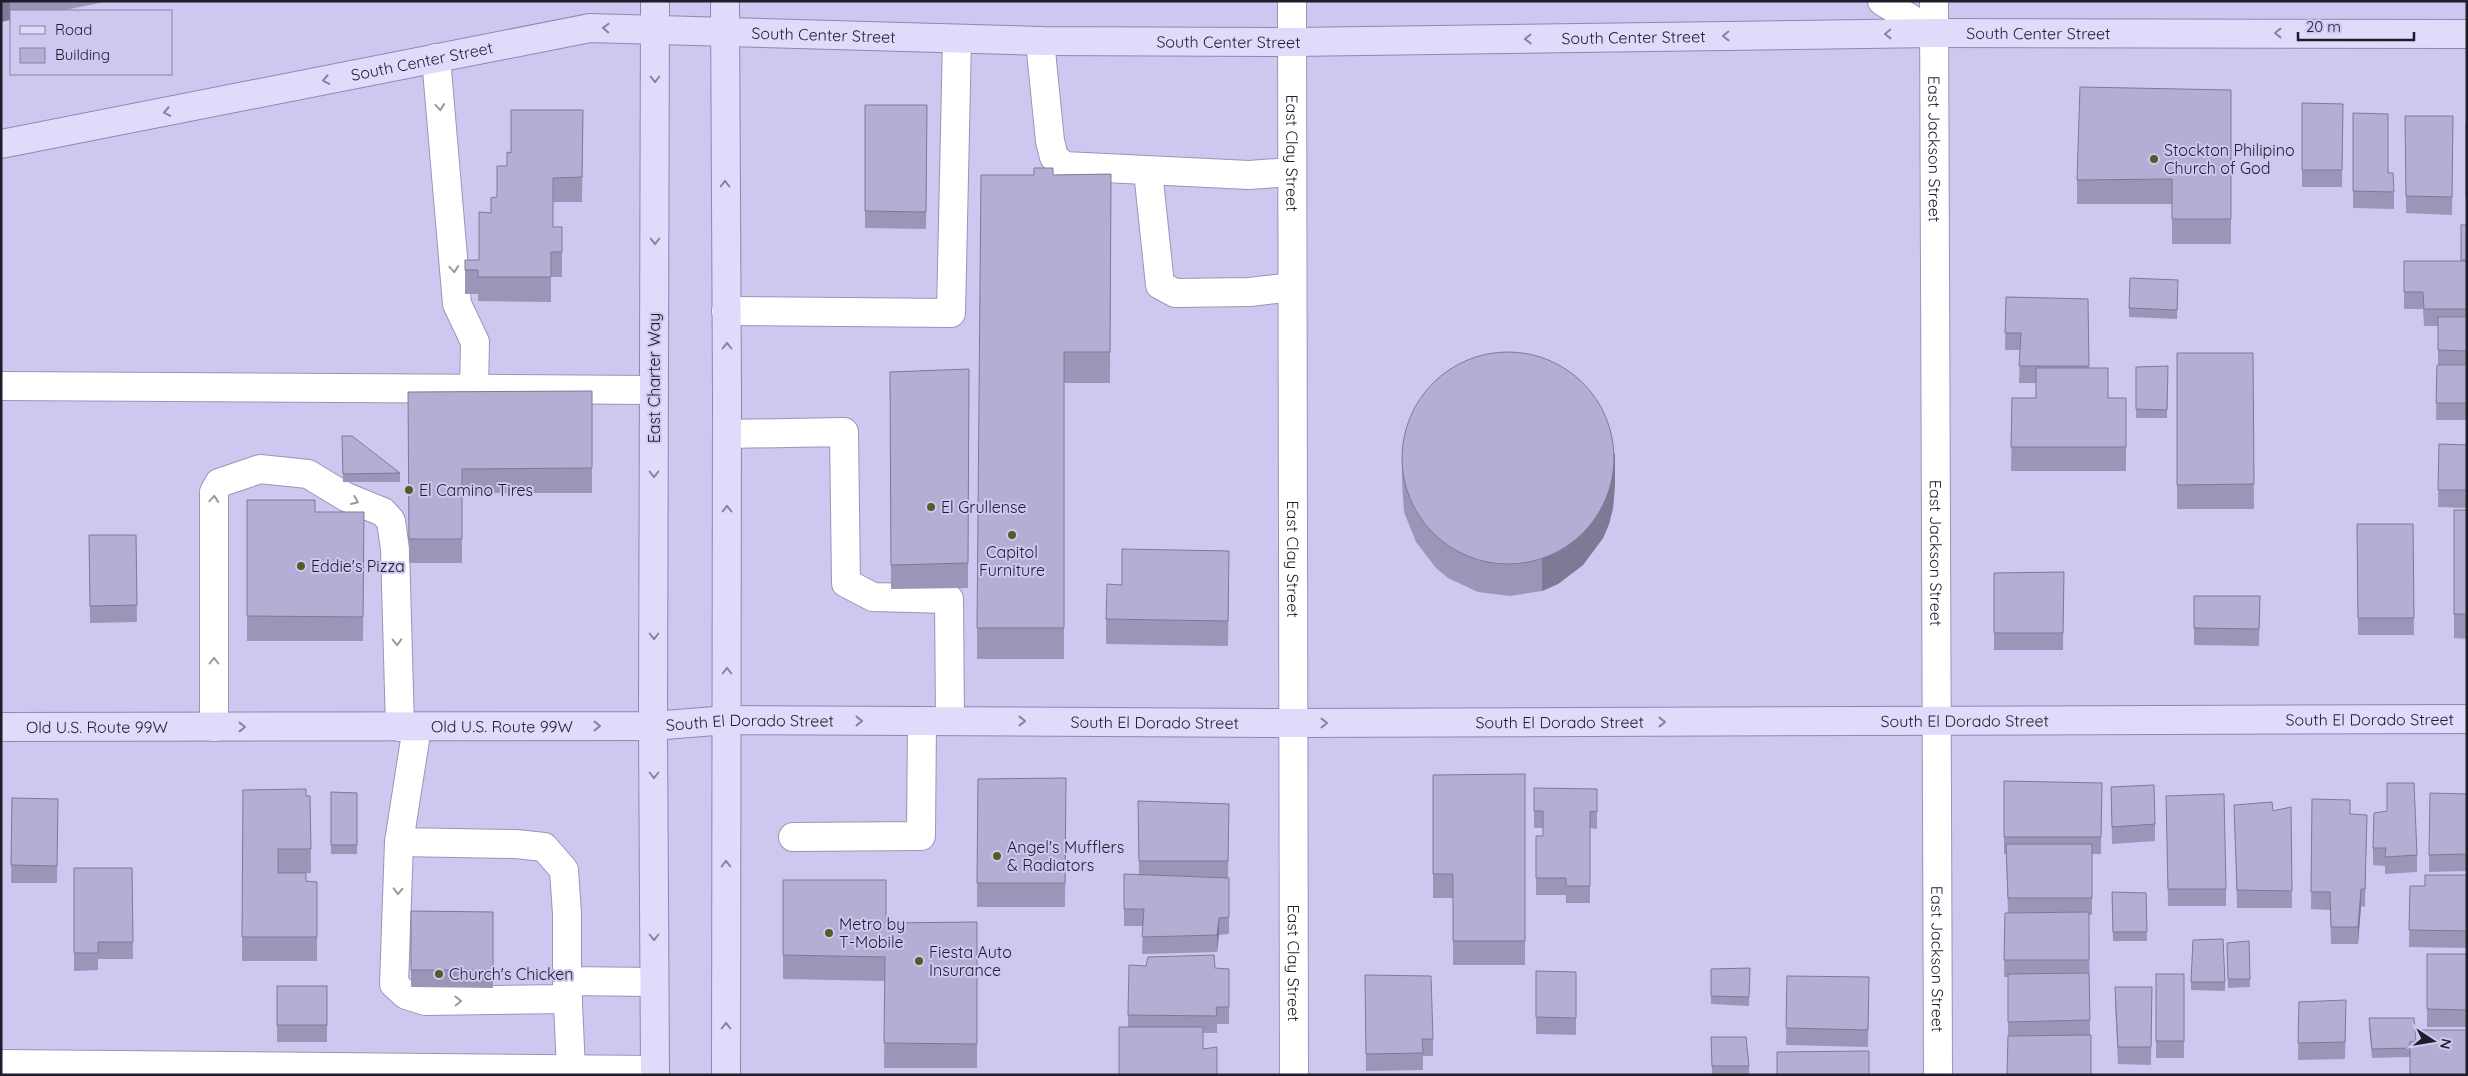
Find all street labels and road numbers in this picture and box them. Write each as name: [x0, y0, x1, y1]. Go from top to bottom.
street label: South Center Street: [751, 23, 896, 47]
street label: South Center Street: [1966, 23, 2111, 43]
street label: South Center Street: [1561, 26, 1706, 48]
street label: South Center Street: [1156, 31, 1301, 52]
street label: South Center Street: [349, 37, 495, 85]
street label: East Jackson Street: [1924, 76, 1945, 222]
street label: East Clay Street: [1282, 94, 1302, 212]
street label: East Charter Way: [644, 313, 664, 443]
street label: East Jackson Street: [1926, 480, 1946, 626]
street label: East Clay Street: [1283, 500, 1303, 618]
street label: South El Dorado Street: [2286, 709, 2454, 730]
street label: South El Dorado Street: [665, 710, 834, 735]
street label: South El Dorado Street: [1881, 710, 2049, 731]
street label: South El Dorado Street: [1071, 712, 1239, 733]
street label: South El Dorado Street: [1476, 712, 1644, 732]
street label: Old U.S. Route 99W: [431, 716, 573, 736]
street label: Old U.S. Route 99W: [26, 717, 168, 737]
street label: East Jackson Street: [1927, 886, 1948, 1032]
street label: East Clay Street: [1284, 904, 1304, 1022]

